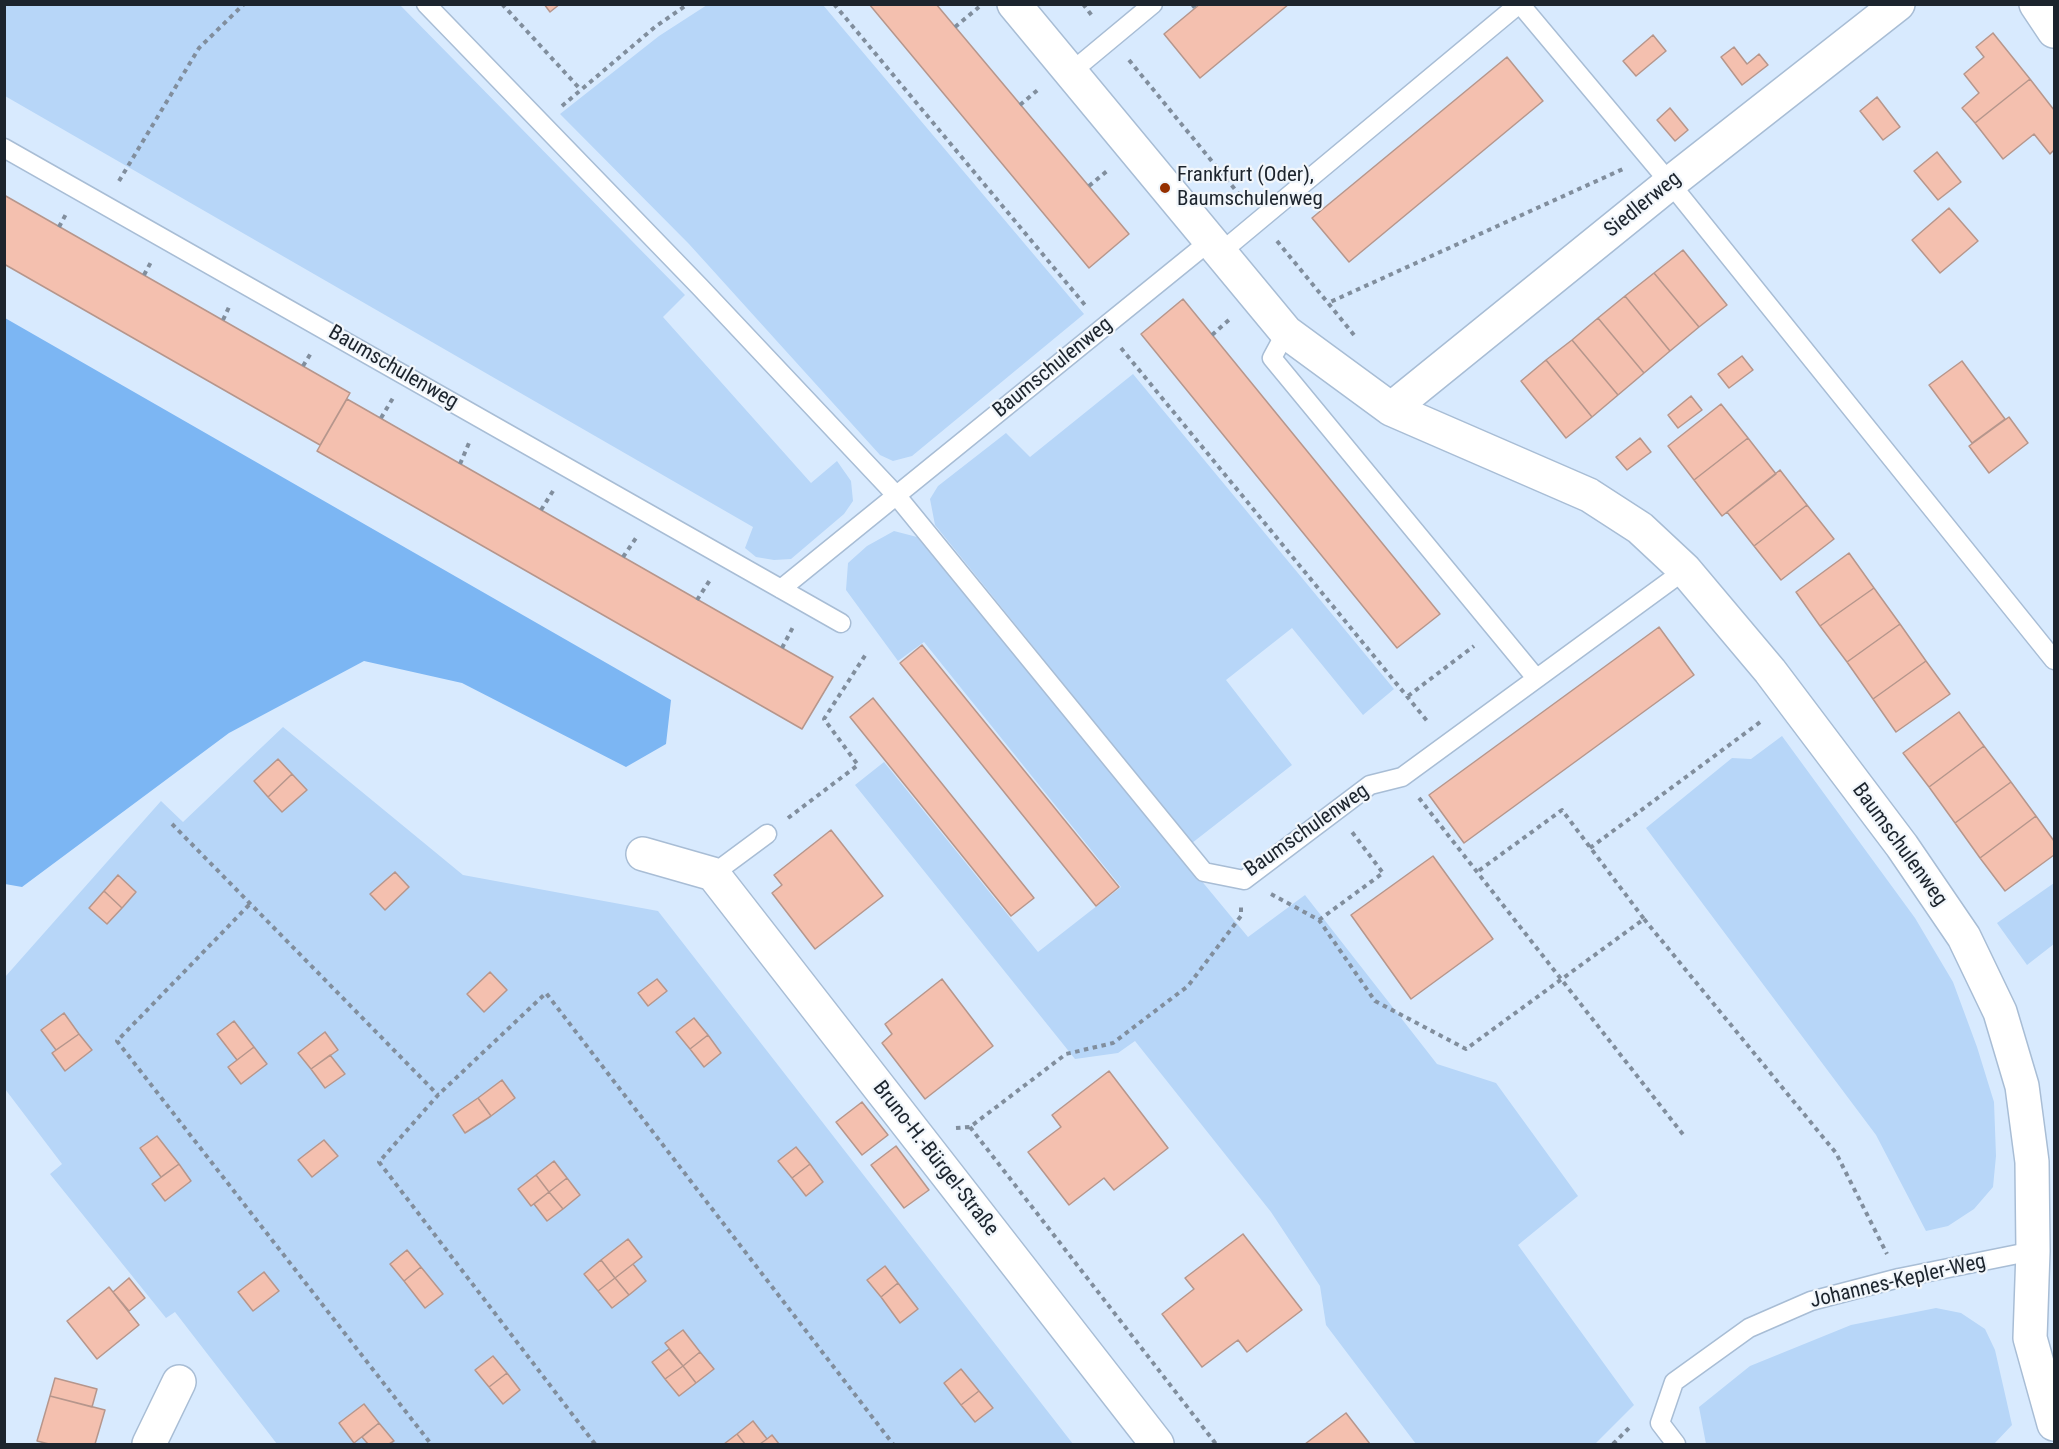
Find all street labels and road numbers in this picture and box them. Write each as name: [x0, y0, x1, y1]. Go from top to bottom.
street label: Siedlerweg: [1600, 167, 1686, 243]
street label: Baumschulenweg: [988, 312, 1118, 424]
street label: Baumschulenweg: [324, 321, 462, 415]
street label: Baumschulenweg: [1240, 779, 1374, 883]
street label: Baumschulenweg: [1846, 779, 1952, 911]
street label: Bruno-H.-Bürgel-Straße: [867, 1076, 1003, 1242]
street label: Johannes-Kepler-Weg: [1808, 1250, 1988, 1314]

